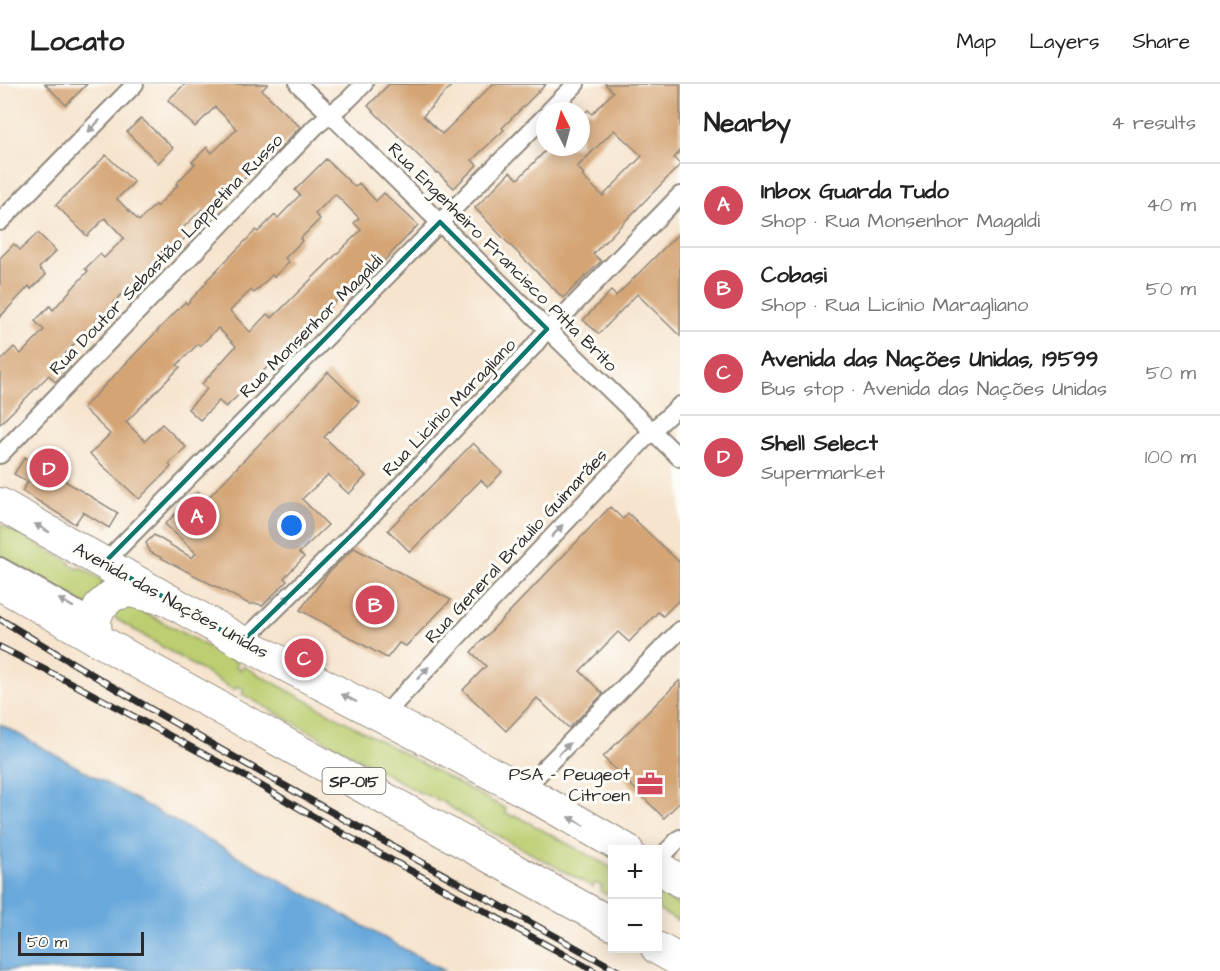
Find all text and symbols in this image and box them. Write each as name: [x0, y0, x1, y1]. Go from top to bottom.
text: Locato: [30, 22, 124, 61]
text: Map: [956, 27, 996, 56]
text: Layers: [1029, 27, 1099, 56]
text: Share: [1132, 27, 1190, 56]
north arrow: [536, 102, 590, 156]
text: Nearby: [704, 105, 791, 141]
text: 4 results: [1111, 109, 1196, 137]
one-way arrow: [87, 118, 101, 132]
street label: Rua Doutor Sebastião Lappetina Russo: [44, 128, 289, 381]
street label: Rua Engenheiro Francisco Pitta Brito: [382, 137, 623, 378]
text: Inbox Guarda Tudo: [761, 176, 949, 207]
text: A: [717, 191, 730, 219]
text: 40 m: [1146, 191, 1196, 219]
text: Shop · Rua Monsenhor Magaldi: [761, 207, 1040, 235]
street label: Rua Monsenhor Magaldi: [234, 249, 390, 404]
text: Cobasi: [761, 260, 827, 291]
text: B: [716, 275, 731, 303]
text: 50 m: [1146, 275, 1196, 303]
text: Shop · Rua Licínio Maragliano: [761, 291, 1028, 319]
street label: Rua Licínio Maragliano: [377, 333, 523, 483]
text: Avenida das Nações Unidas, 19599: [761, 344, 1098, 375]
text: C: [716, 359, 731, 387]
text: 50 m: [1146, 359, 1196, 387]
text: Bus stop · Avenida das Nações Unidas: [761, 375, 1107, 403]
text: Shell Select: [761, 428, 878, 459]
text: D: [717, 443, 730, 471]
text: 100 m: [1145, 443, 1196, 471]
street label: Rua General Bráulio Guimarães: [419, 444, 613, 649]
pin: D: [29, 446, 68, 490]
one-way arrow: [415, 456, 429, 471]
text: Supermarket: [761, 459, 885, 487]
pin: A: [178, 494, 216, 538]
your location: [277, 511, 306, 540]
one-way arrow: [33, 523, 50, 533]
one-way arrow: [550, 524, 564, 539]
street label: Avenida das Nações Unidas: [69, 536, 273, 665]
pin: B: [356, 582, 394, 628]
one-way arrow: [277, 595, 291, 609]
one-way arrow: [58, 598, 75, 608]
pin: C: [284, 636, 324, 680]
one-way arrow: [416, 666, 429, 681]
one-way arrow: [341, 693, 358, 703]
one-way arrow: [557, 742, 571, 756]
place label: PSA - Peugeot Citroen: [509, 762, 631, 808]
road number: SP-015: [322, 768, 386, 794]
office icon: PSA - Peugeot Citroen: [635, 769, 665, 799]
one-way arrow: [568, 816, 585, 826]
map controls: [608, 845, 662, 953]
button: +: [608, 845, 662, 899]
button: −: [608, 899, 662, 953]
scale bar: [18, 929, 144, 956]
text: 50 m: [27, 931, 67, 953]

